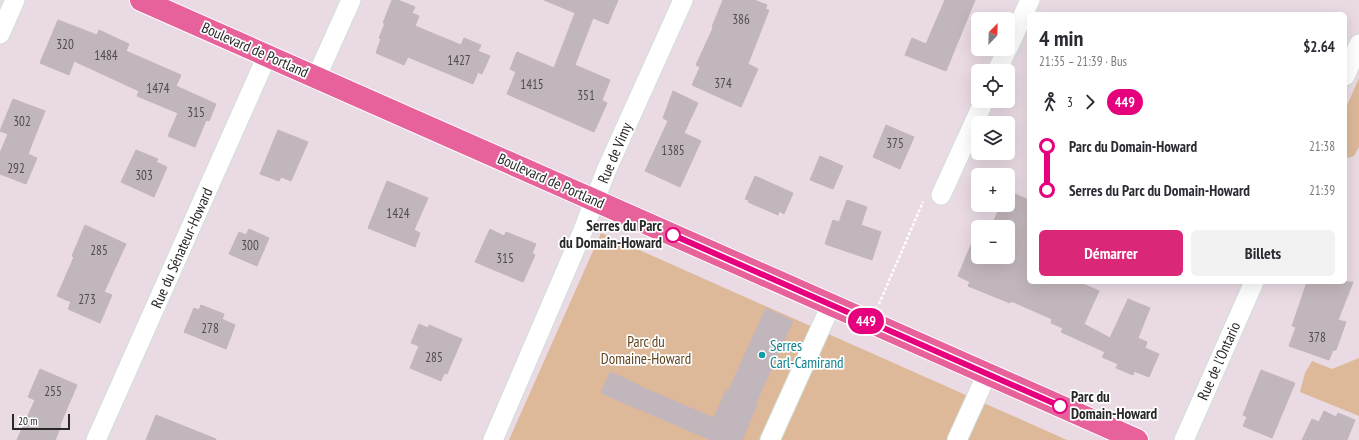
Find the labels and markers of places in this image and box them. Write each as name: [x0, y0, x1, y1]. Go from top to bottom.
place label: Serres du Parc du Domain-Howard: [559, 216, 663, 252]
marker: Serres du Parc du Domain-Howard: [665, 227, 681, 243]
place label: Serres Carl-Camirand: [770, 336, 844, 372]
marker: Serres Carl-Camirand: [757, 350, 767, 360]
place label: Parc du Domain-Howard: [1071, 387, 1158, 423]
marker: Parc du Domain-Howard: [1052, 398, 1068, 414]

